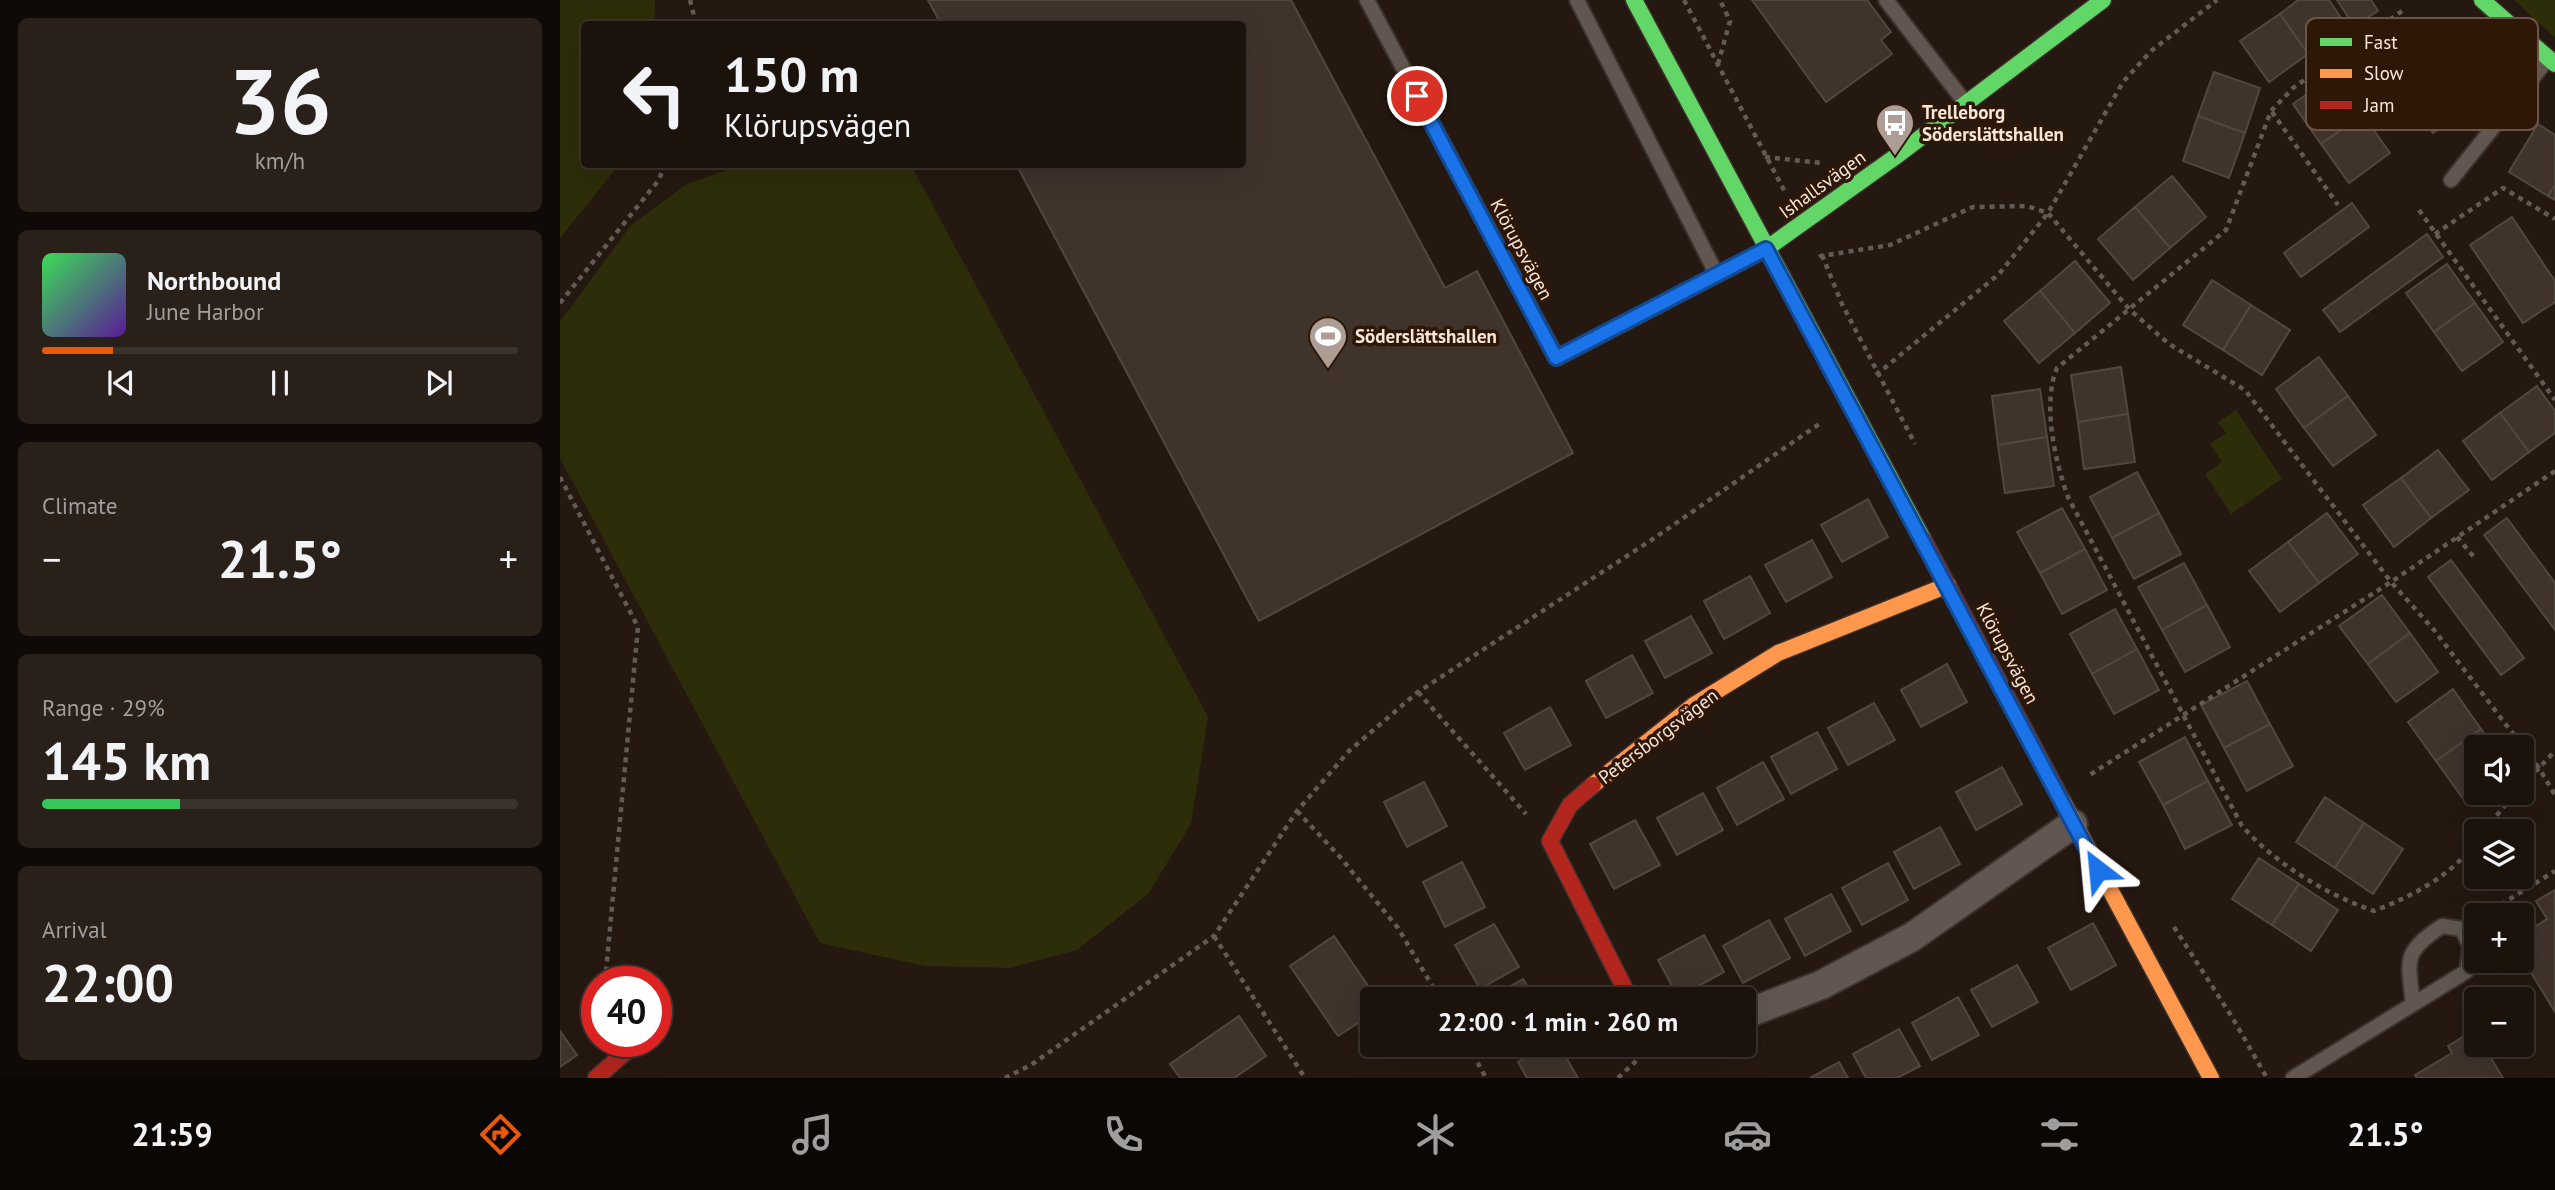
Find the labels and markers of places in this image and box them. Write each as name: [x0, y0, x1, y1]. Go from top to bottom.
pin: [1387, 66, 1447, 126]
place label: Trelleborg Söderslättshallen: [1922, 100, 2064, 146]
bus stop icon: Trelleborg Söderslättshallen: [1874, 102, 1916, 157]
sports icon: Söderslättshallen: [1307, 315, 1349, 370]
place label: Söderslättshallen: [1355, 324, 1497, 348]

